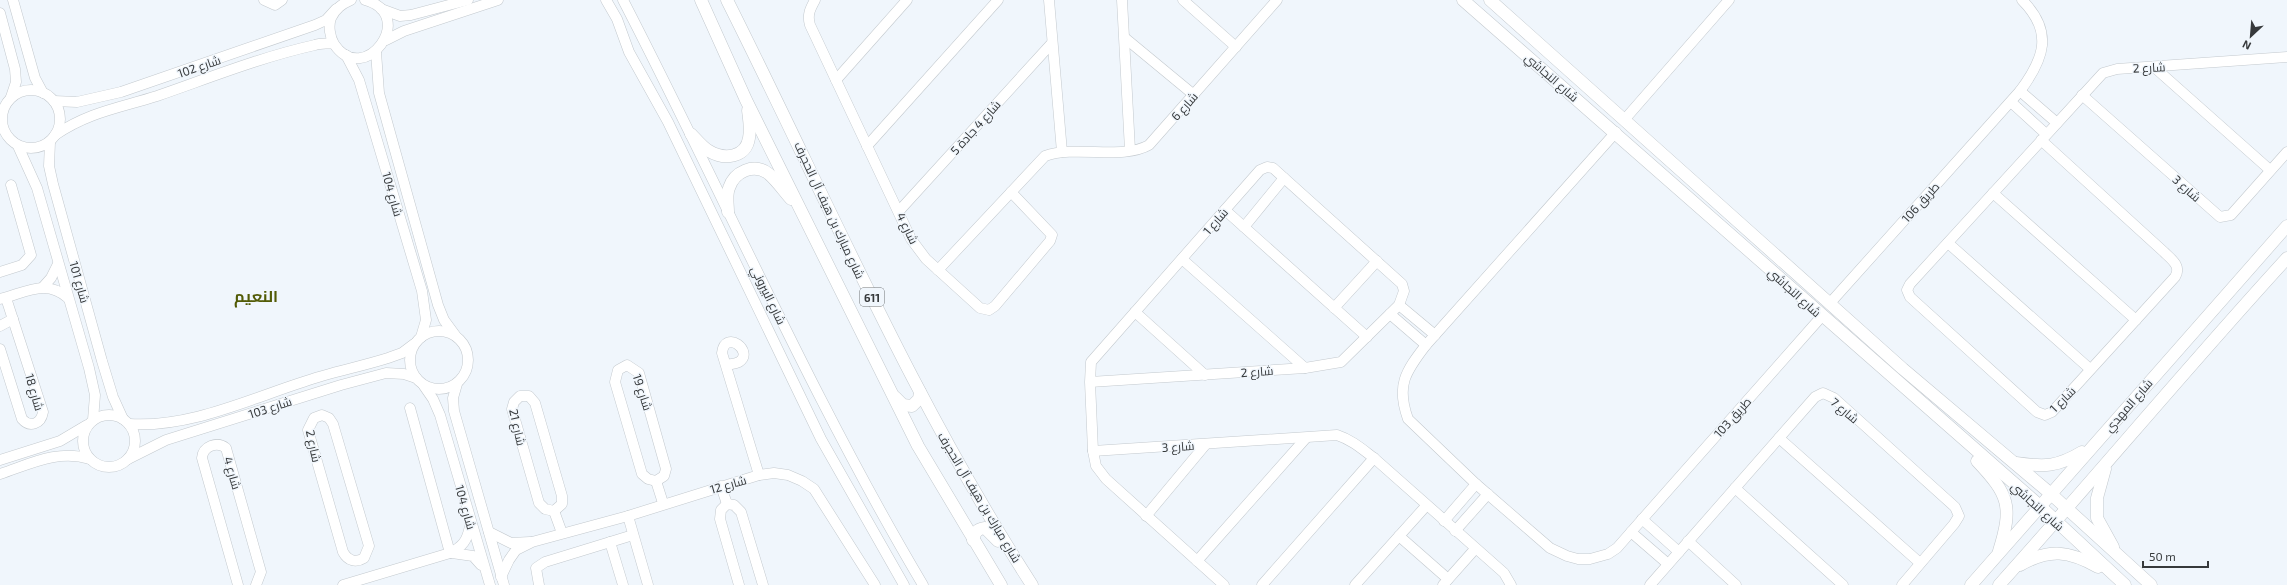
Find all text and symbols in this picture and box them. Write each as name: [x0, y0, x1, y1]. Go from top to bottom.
north arrow: [2231, 16, 2271, 56]
text: N: [2240, 38, 2253, 53]
street label: شارع النجاشي: [1520, 50, 1582, 107]
street label: شارع 102: [176, 52, 223, 82]
street label: شارع 2: [2132, 59, 2166, 77]
street label: شارع 6: [1168, 89, 1202, 124]
street label: شارع 4 جادة 5: [947, 97, 1005, 158]
street label: شارع مبارك بن هيف آل الحجرف: [790, 139, 868, 282]
street label: شارع 104: [378, 170, 406, 218]
street label: شارع 3: [2169, 172, 2204, 206]
street label: طريق 106: [1898, 179, 1942, 226]
street label: شارع 1: [1200, 205, 1232, 238]
street label: شارع 4: [893, 210, 922, 247]
street label: شارع 101: [65, 260, 93, 305]
street label: شارع البيروني: [745, 263, 789, 328]
street label: شارع النجاشي: [1763, 265, 1824, 322]
district label: النعيم: [234, 286, 278, 308]
road number: 611: [860, 288, 884, 306]
street label: شارع 2: [1240, 363, 1274, 381]
street label: شارع 18: [21, 372, 47, 413]
street label: شارع 19: [629, 372, 655, 413]
street label: شارع المهدي: [2101, 376, 2158, 437]
street label: شارع 1: [2046, 383, 2079, 416]
street label: شارع 103: [247, 393, 294, 422]
street label: طريق 103: [1710, 394, 1754, 440]
street label: شارع 7: [1827, 394, 1862, 427]
street label: شارع 21: [505, 407, 529, 447]
street label: شارع 2: [302, 429, 324, 464]
street label: شارع مبارك بن هيف آل الحجرف: [934, 429, 1025, 566]
street label: شارع 3: [1161, 438, 1195, 456]
street label: شارع 4: [220, 455, 244, 492]
street label: شارع 12: [708, 472, 749, 498]
street label: شارع النجاشي: [2006, 479, 2067, 536]
street label: شارع 104: [451, 483, 479, 531]
scale bar: [2143, 543, 2208, 569]
text: 50 m: [2149, 549, 2176, 563]

